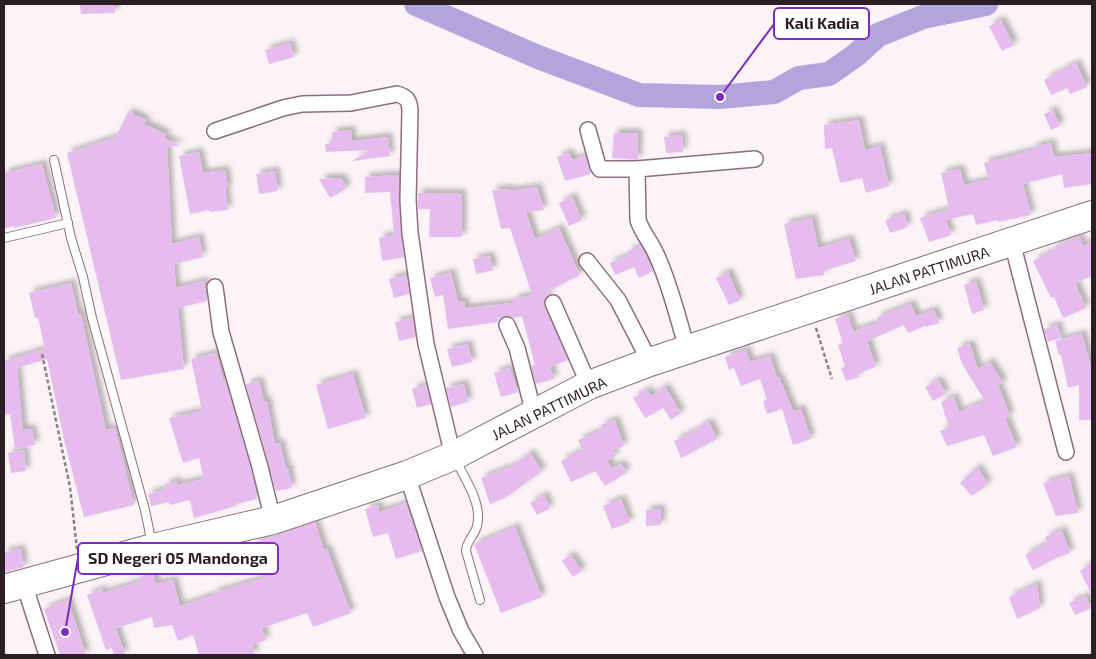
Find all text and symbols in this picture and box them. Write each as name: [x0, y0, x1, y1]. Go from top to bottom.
callout: Kali Kadia: [774, 8, 869, 39]
text: Kali Kadia: [785, 13, 859, 32]
street label: JALAN PATTIMURA: [867, 242, 992, 298]
street label: JALAN PATTIMURA: [489, 372, 610, 444]
callout: SD Negeri 05 Mandonga: [78, 543, 278, 574]
text: SD Negeri 05 Mandonga: [88, 548, 268, 567]

